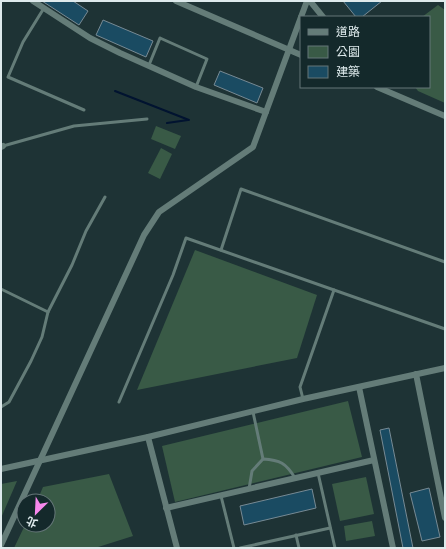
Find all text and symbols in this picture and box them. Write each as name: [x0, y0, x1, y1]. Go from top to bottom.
legend: [300, 16, 430, 88]
text: 道路: [336, 24, 360, 40]
text: 公園: [336, 44, 360, 60]
text: 建築: [336, 64, 360, 80]
north arrow: [16, 493, 56, 533]
text: 北: [24, 514, 40, 531]

